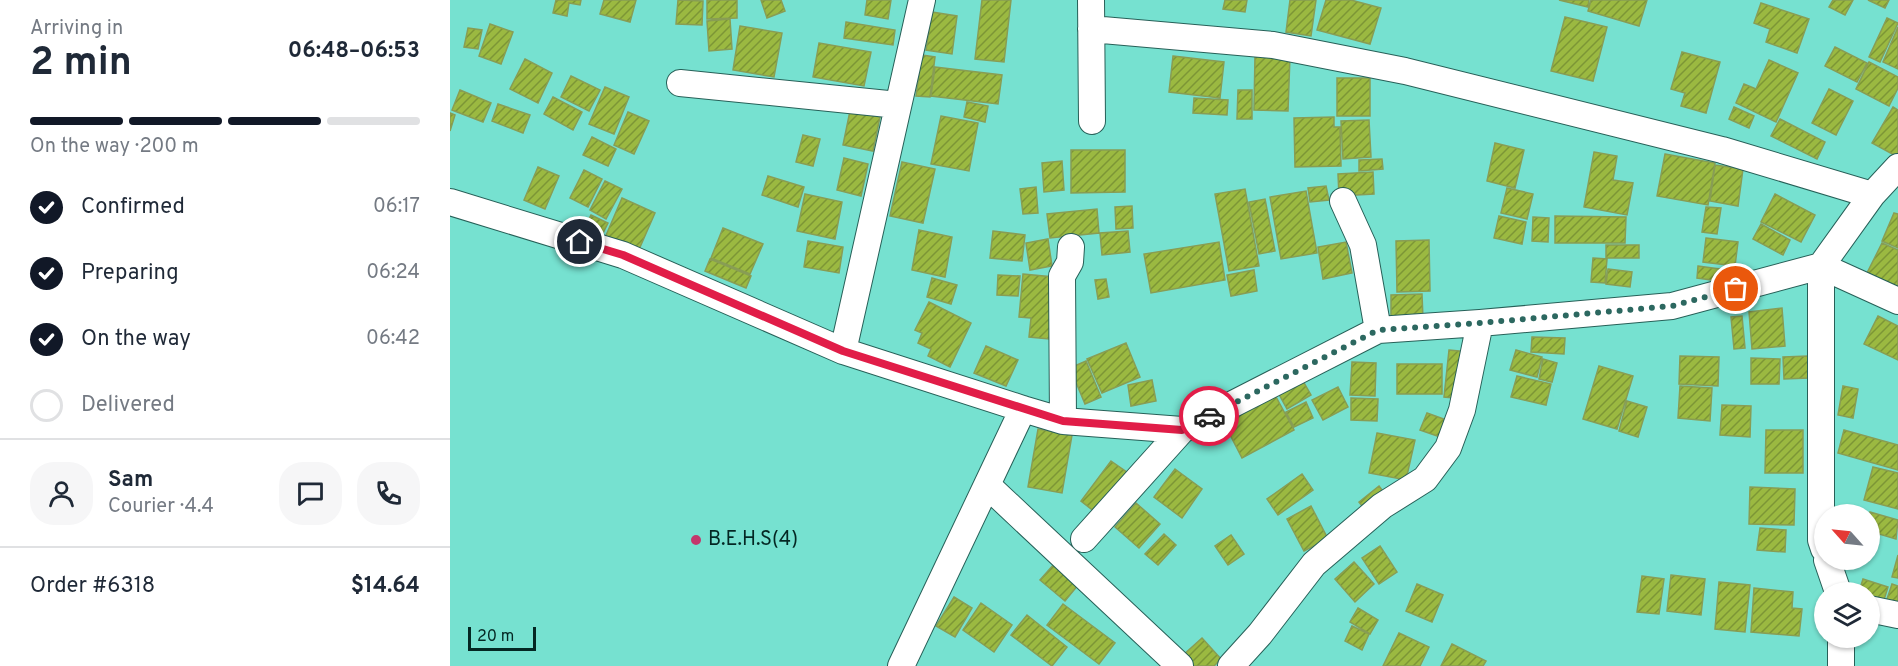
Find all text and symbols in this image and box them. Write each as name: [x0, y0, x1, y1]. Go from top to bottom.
text: Arriving in: [30, 16, 123, 42]
text: 06:48–06:53: [288, 38, 420, 65]
text: 2 min: [30, 40, 132, 89]
text: On the way · 200 m: [30, 134, 199, 160]
icon: check: [30, 191, 63, 224]
text: Confirmed: [81, 194, 185, 221]
text: 06:17: [373, 194, 420, 220]
pin: [554, 216, 605, 267]
icon: home: [563, 225, 596, 258]
icon: check: [30, 257, 63, 290]
text: Preparing: [81, 260, 179, 287]
text: 06:24: [366, 260, 420, 286]
pin: [1710, 263, 1761, 314]
icon: bag: [1719, 272, 1752, 305]
icon: check: [30, 323, 63, 356]
text: On the way: [81, 326, 191, 353]
text: 06:42: [366, 326, 420, 352]
courier: [1179, 386, 1239, 446]
text: Delivered: [81, 392, 175, 419]
icon: car: [1193, 400, 1226, 433]
button: person: [30, 462, 93, 525]
button: chat: [279, 462, 342, 525]
button: phone: [357, 462, 420, 525]
text: Sam: [108, 467, 153, 494]
text: Courier · 4.4: [108, 494, 214, 520]
north arrow: [1814, 504, 1880, 570]
map controls: [1814, 504, 1880, 648]
place label: B.E.H.S(4): [708, 527, 798, 553]
marker: B.E.H.S(4): [689, 533, 703, 547]
text: Order #6318: [30, 573, 155, 600]
text: $14.64: [351, 573, 420, 600]
button: layers: [1814, 582, 1880, 648]
scale bar: [468, 624, 536, 652]
text: 20 m: [477, 627, 514, 647]

